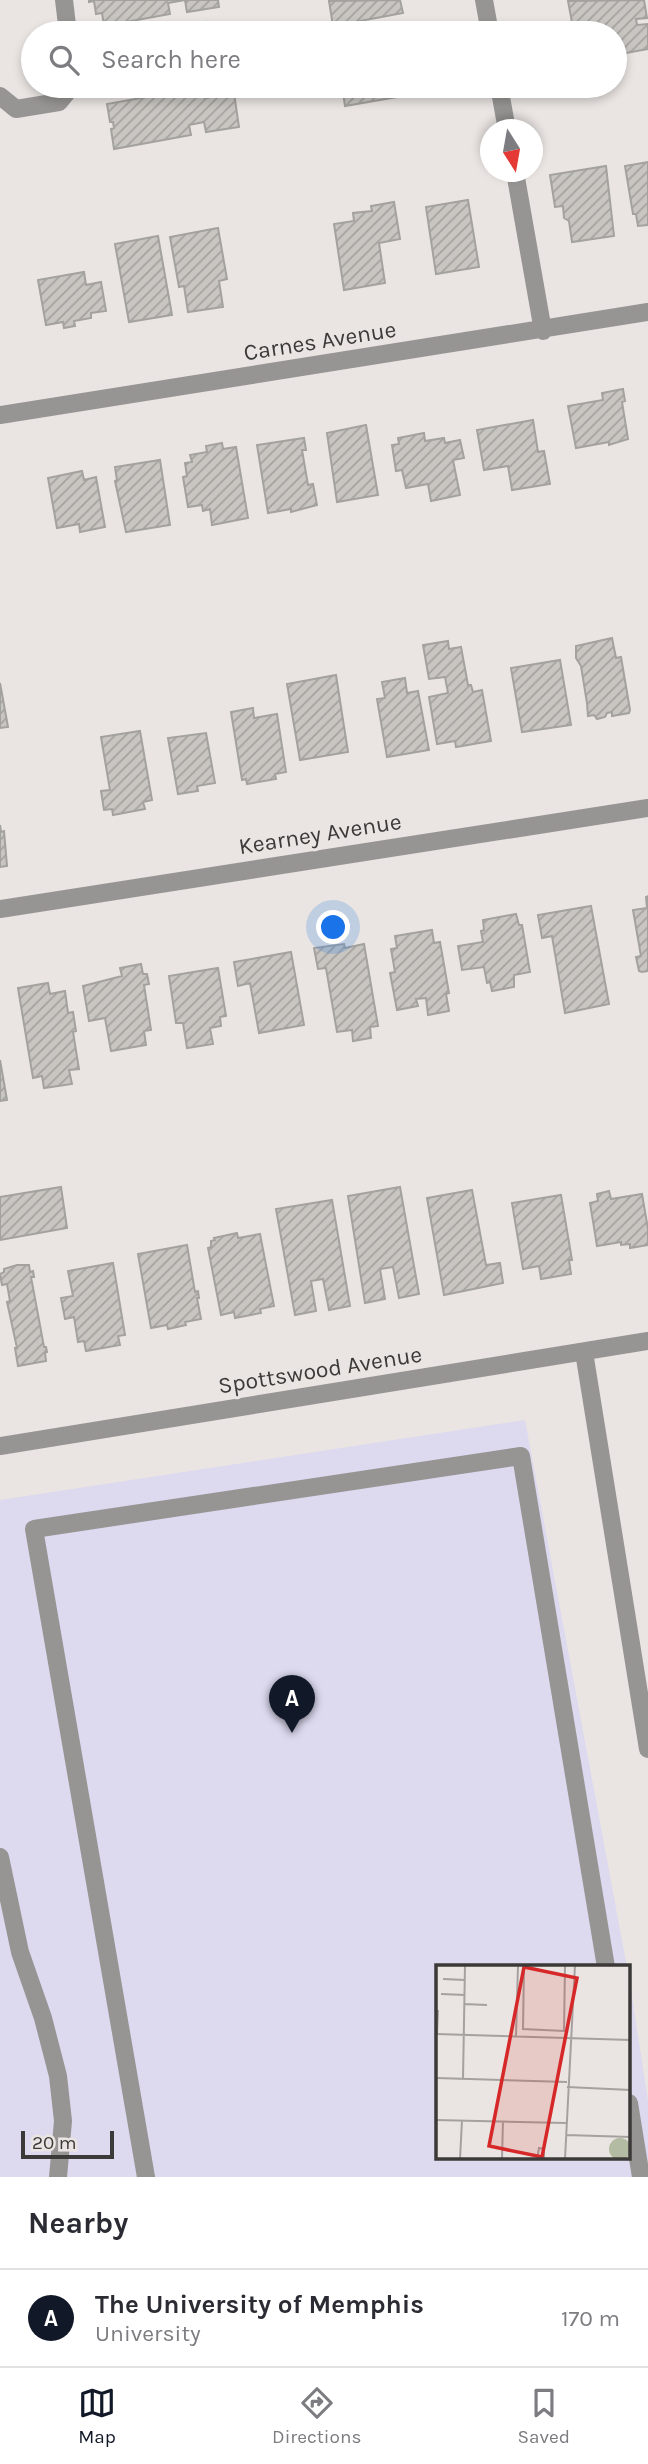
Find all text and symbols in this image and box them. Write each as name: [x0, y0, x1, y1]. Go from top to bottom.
search box: [21, 21, 627, 98]
icon: search: [45, 41, 83, 79]
text: Search here: [101, 44, 241, 75]
north arrow: [480, 119, 543, 182]
street label: Carnes Avenue: [242, 316, 398, 366]
street label: Kearney Avenue: [237, 808, 403, 860]
your location: [316, 910, 350, 944]
street label: Spottswood Avenue: [216, 1341, 424, 1399]
pin: A: [269, 1675, 315, 1733]
inset map: [436, 1965, 630, 2160]
scale bar: [21, 2128, 114, 2160]
text: 20 m: [32, 2132, 77, 2154]
text: Nearby: [28, 2205, 128, 2241]
text: The University of Memphis: [95, 2289, 424, 2320]
text: A: [44, 2305, 58, 2332]
text: 170 m: [561, 2305, 620, 2332]
text: University: [95, 2320, 201, 2347]
tab: Map: [78, 2384, 116, 2448]
tab: Directions: [272, 2384, 361, 2448]
tab: Saved: [517, 2384, 570, 2448]

